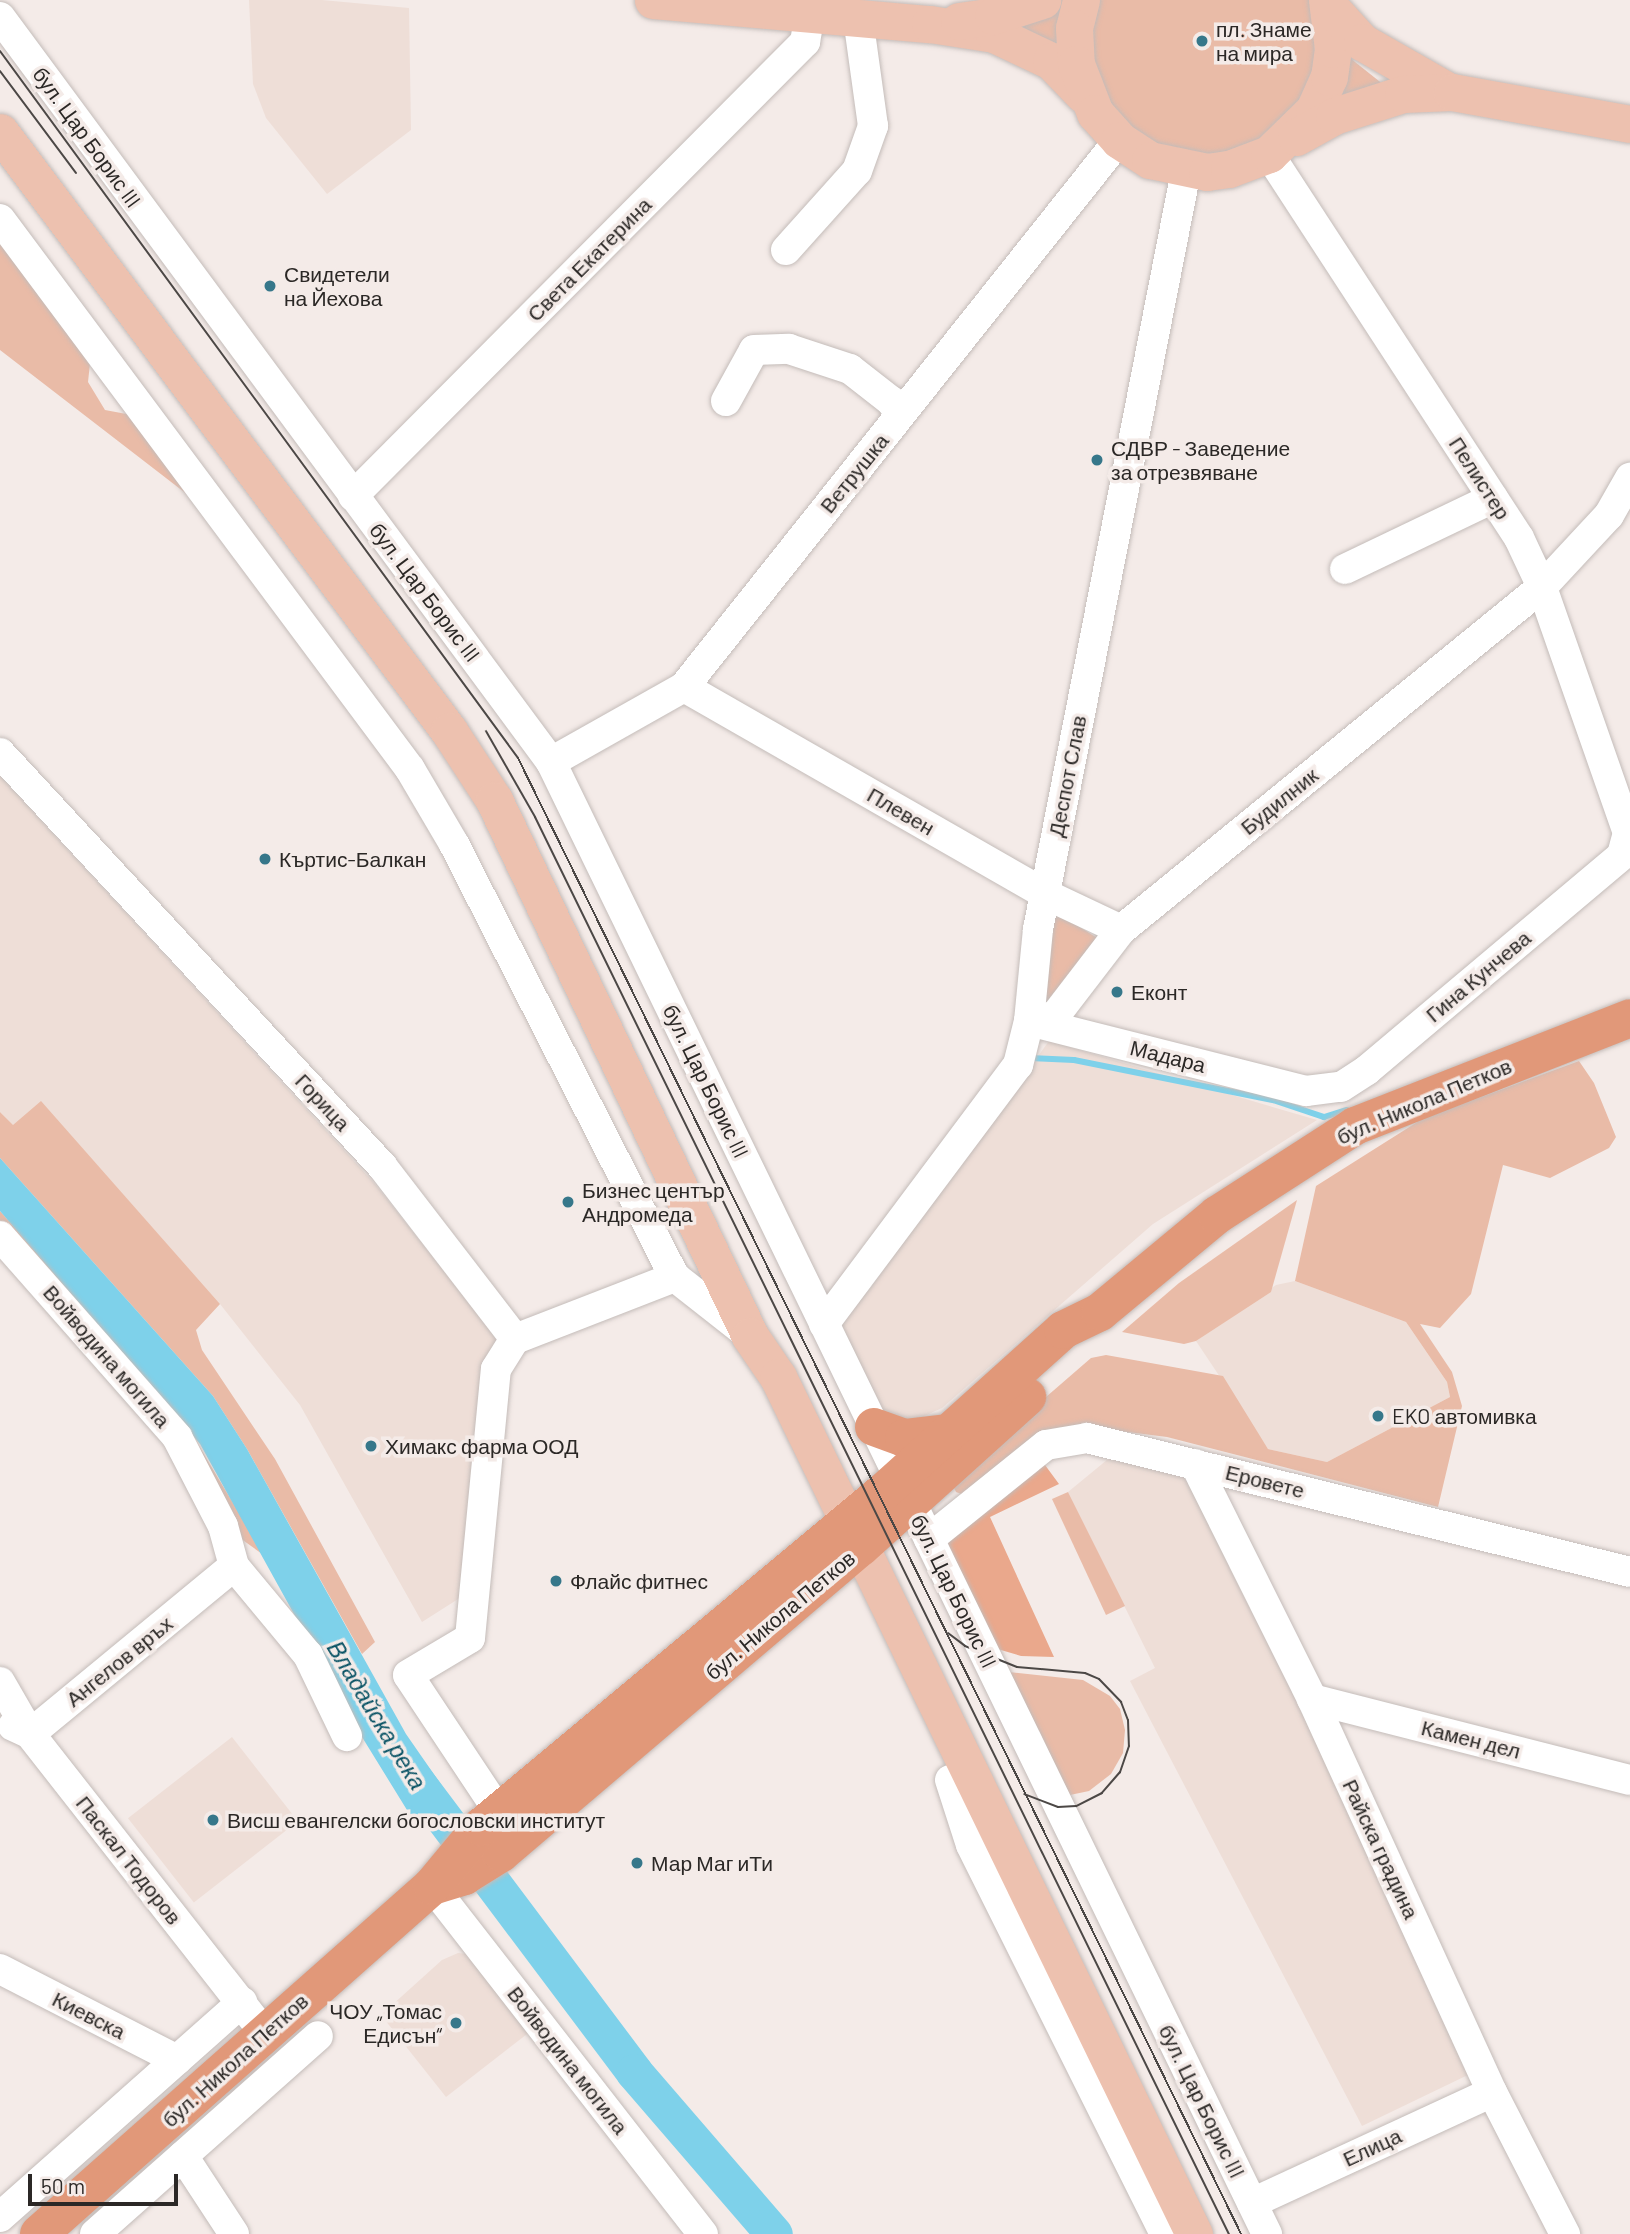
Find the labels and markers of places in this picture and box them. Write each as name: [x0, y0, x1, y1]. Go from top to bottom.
place label: пл. Знаме на мира: [1216, 16, 1312, 66]
marker: пл. Знаме на мира: [1194, 33, 1210, 49]
place label: Свидетели на Йехова: [284, 261, 390, 311]
marker: Свидетели на Йехова: [262, 278, 278, 294]
place label: СДВР - Заведение за отрезвяване: [1111, 435, 1290, 485]
marker: СДВР - Заведение за отрезвяване: [1089, 452, 1105, 468]
place label: Къртис-Балкан: [279, 846, 426, 872]
marker: Къртис-Балкан: [257, 851, 273, 867]
place label: Еконт: [1131, 979, 1187, 1005]
marker: Еконт: [1109, 984, 1125, 1000]
place label: Бизнес център Андромеда: [582, 1177, 725, 1227]
marker: Бизнес център Андромеда: [560, 1194, 576, 1210]
place label: EKO автомивка: [1392, 1403, 1537, 1429]
marker: EKO автомивка: [1370, 1408, 1386, 1424]
place label: Химакс фарма ООД: [385, 1433, 578, 1459]
marker: Химакс фарма ООД: [363, 1438, 379, 1454]
place label: Флайс фитнес: [570, 1568, 708, 1594]
marker: Флайс фитнес: [548, 1573, 564, 1589]
place label: Висш евангелски богословски институт: [227, 1807, 605, 1833]
marker: Висш евангелски богословски институт: [205, 1812, 221, 1828]
place label: Мар Маг иТи: [651, 1850, 773, 1876]
marker: Мар Маг иТи: [629, 1855, 645, 1871]
place label: ЧОУ „Томас Едисън“: [329, 1998, 442, 2048]
marker: ЧОУ „Томас Едисън“: [448, 2015, 464, 2031]

